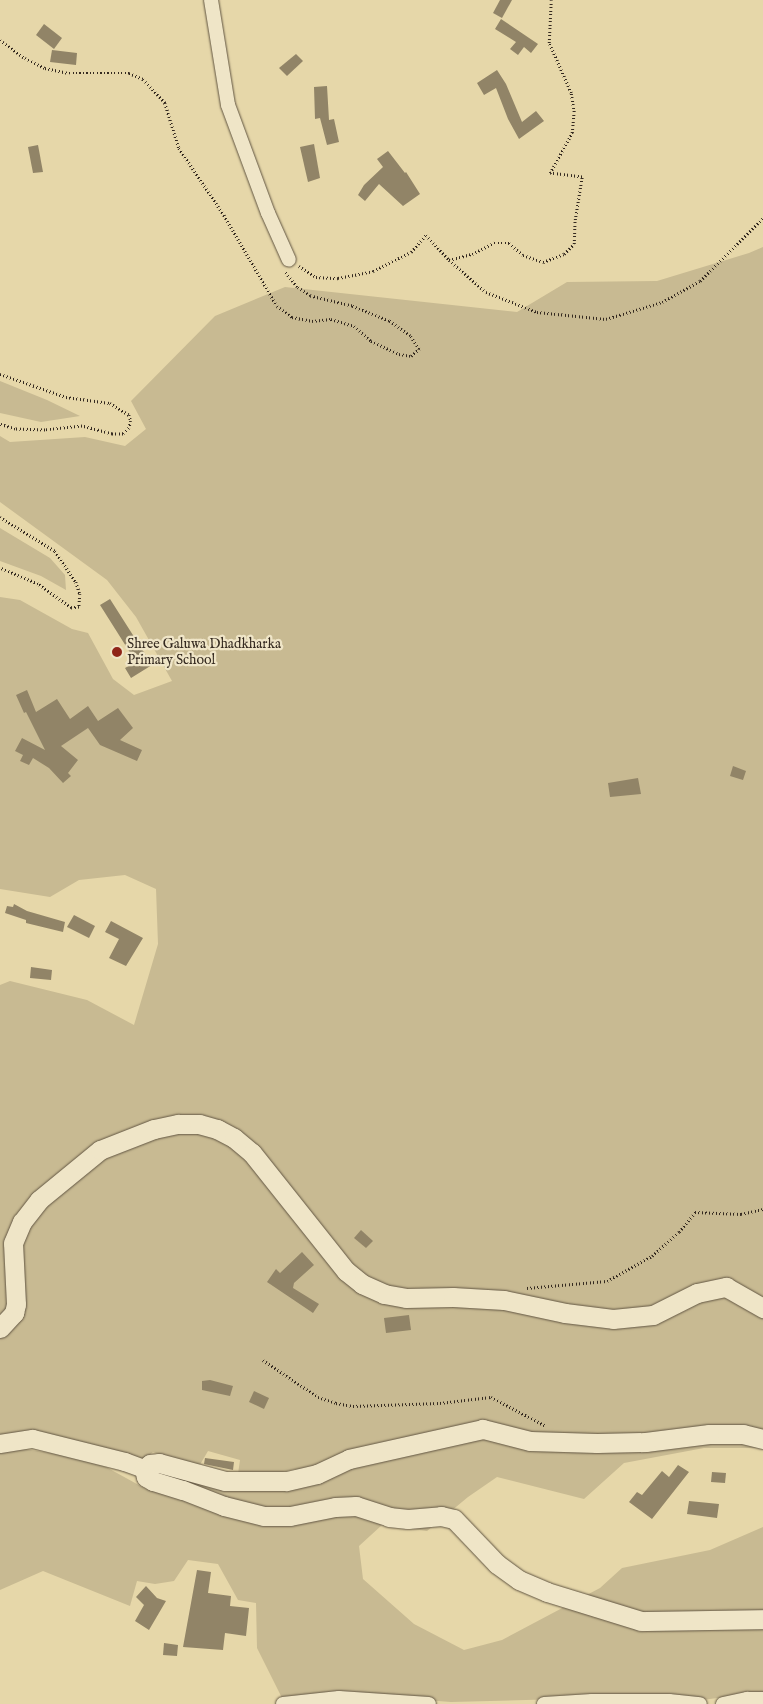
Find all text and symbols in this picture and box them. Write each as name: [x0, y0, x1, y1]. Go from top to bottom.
place label: Shree Galuwa Dhadkharka Primary School: [127, 636, 281, 669]
marker: Shree Galuwa Dhadkharka Primary School: [111, 646, 123, 658]

